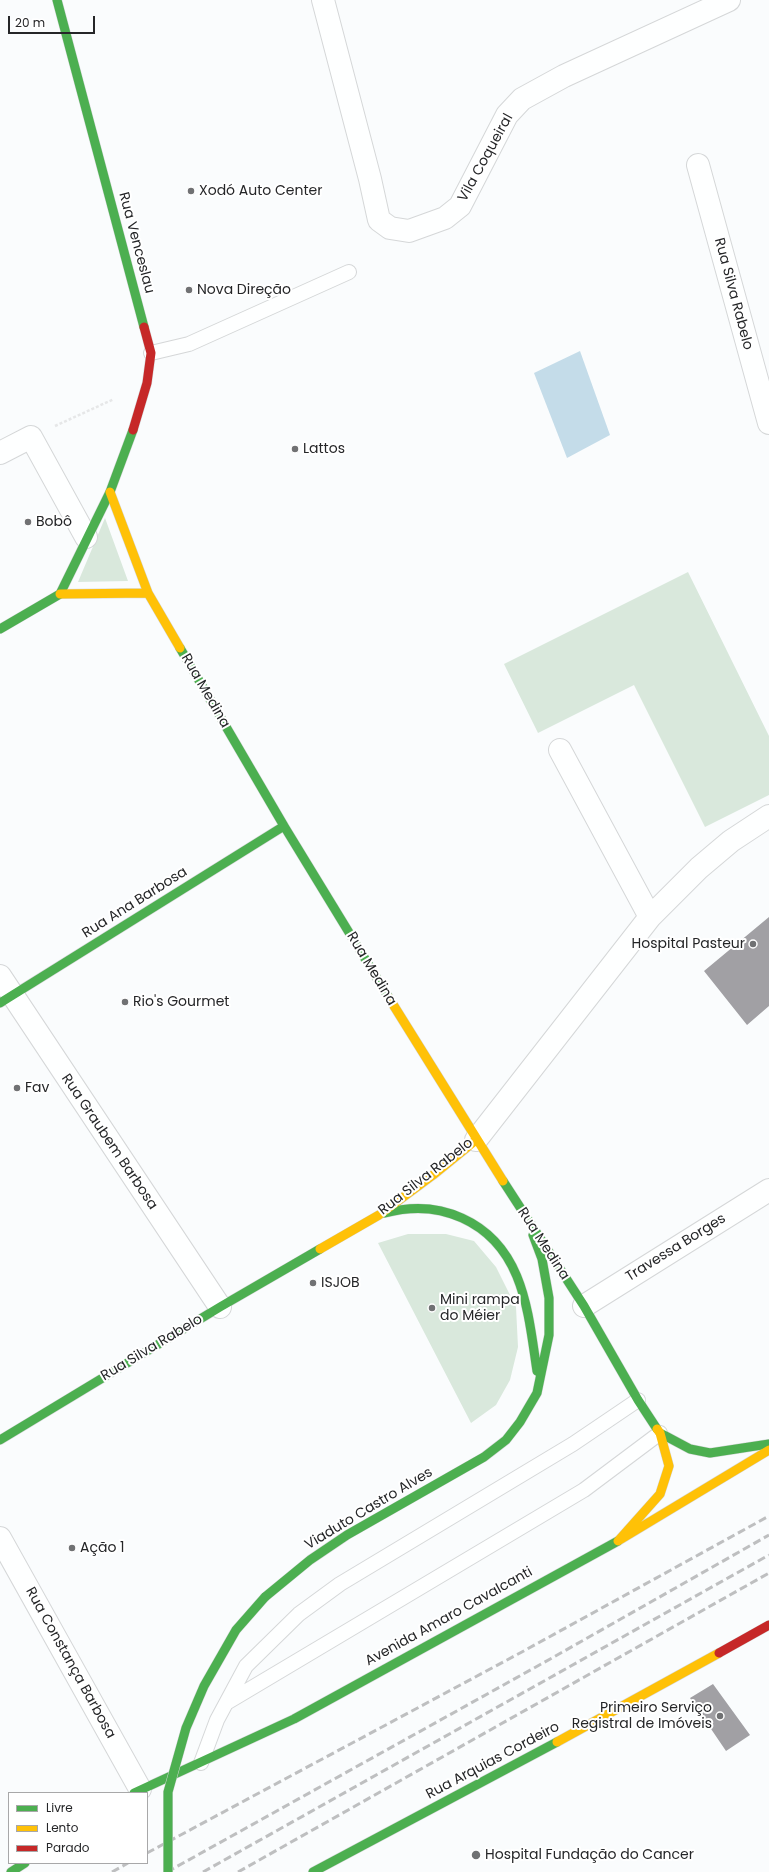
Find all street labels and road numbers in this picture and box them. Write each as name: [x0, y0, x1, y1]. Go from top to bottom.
street label: Vila Coqueiral: [455, 111, 517, 205]
street label: Rua Venceslau: [114, 191, 158, 295]
street label: Rua Silva Rabelo: [710, 236, 756, 352]
street label: Rua Medina: [177, 651, 233, 731]
street label: Rua Ana Barbosa: [79, 864, 191, 942]
street label: Rua Medina: [342, 929, 400, 1009]
street label: Rua Graubem Barbosa: [57, 1071, 161, 1213]
street label: Rua Silva Rabelo: [375, 1135, 477, 1219]
street label: Rua Medina: [513, 1205, 573, 1283]
street label: Travessa Borges: [623, 1210, 729, 1286]
street label: Rua Silva Rabelo: [98, 1311, 206, 1385]
street label: Viaduto Castro Alves: [302, 1464, 436, 1554]
street label: Avenida Amaro Cavalcanti: [362, 1564, 536, 1670]
street label: Rua Constança Barbosa: [21, 1584, 119, 1742]
street label: Rua Arquias Cordeiro: [424, 1719, 562, 1803]

